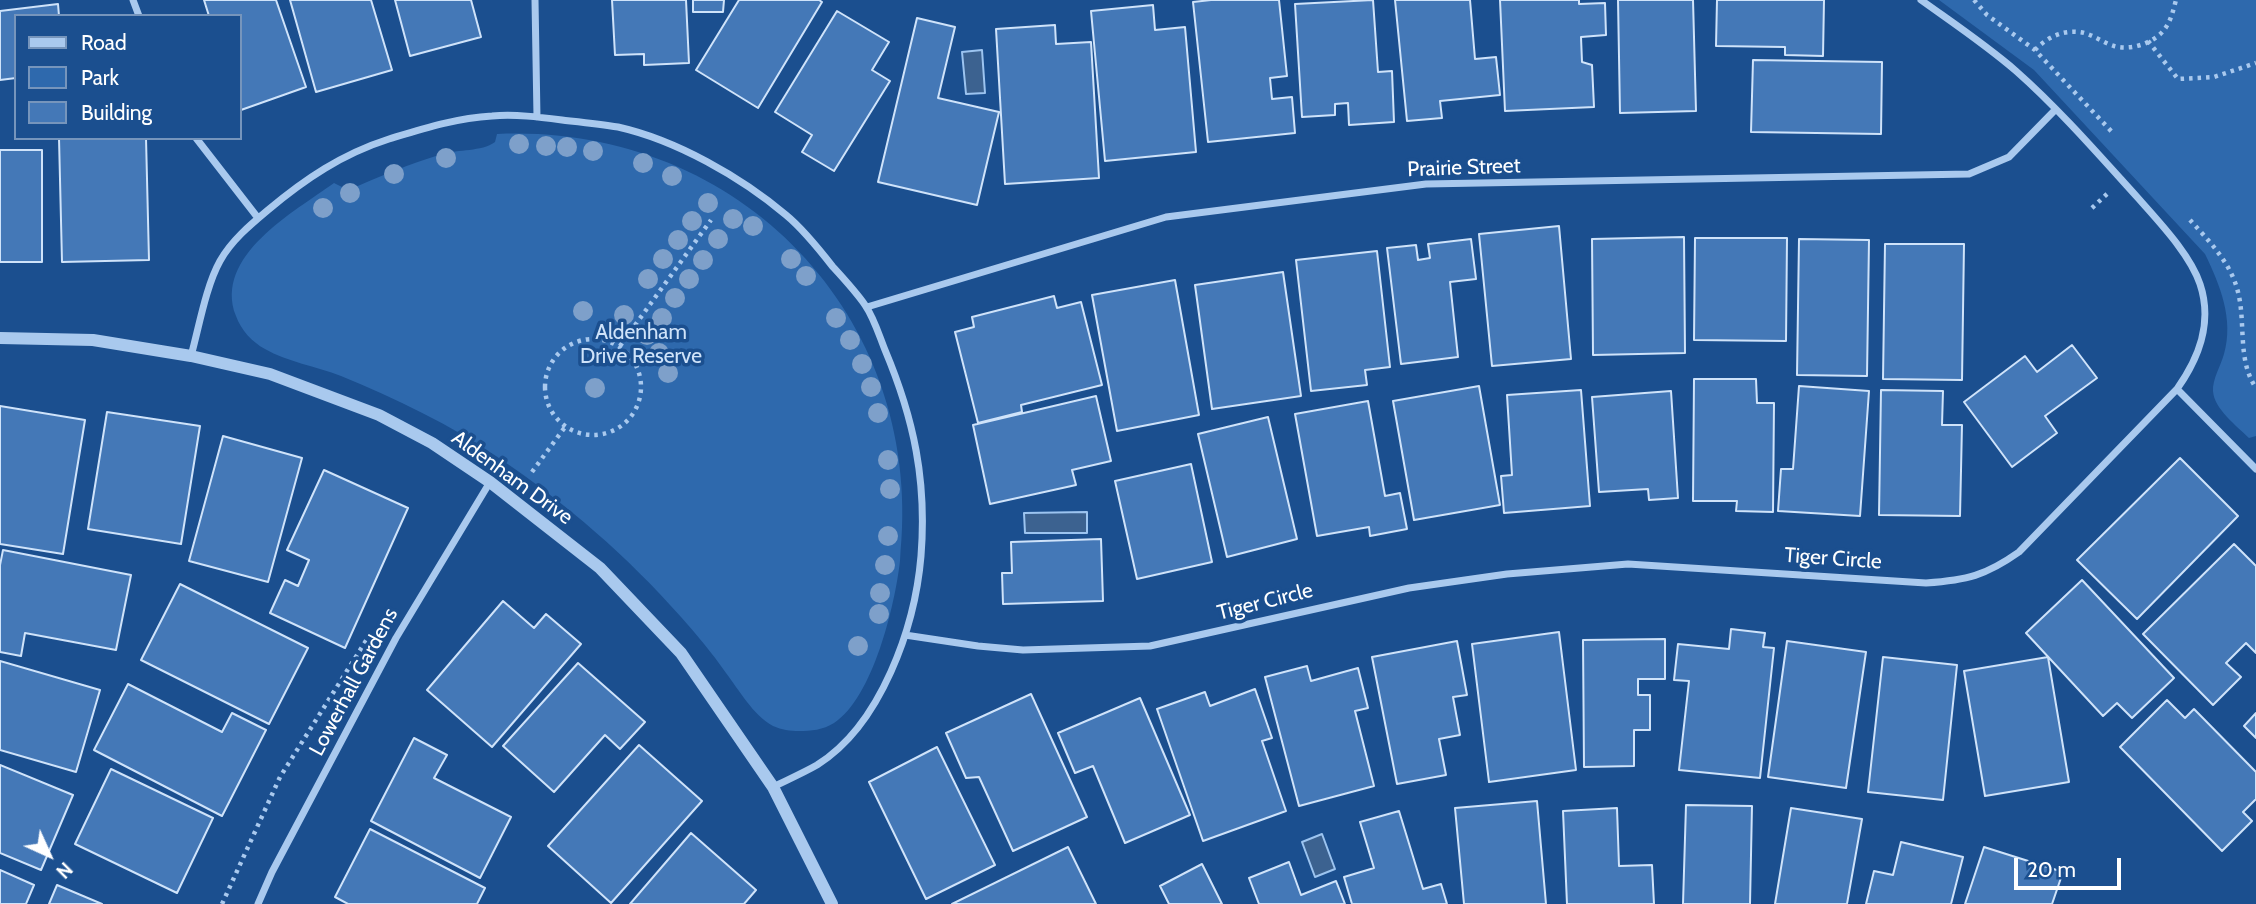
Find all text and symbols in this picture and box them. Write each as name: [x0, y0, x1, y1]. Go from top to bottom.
legend: [14, 14, 242, 140]
text: Road: [81, 30, 127, 55]
text: Park: [81, 65, 119, 90]
text: Building: [81, 100, 152, 125]
street label: Prairie Street: [1407, 153, 1521, 183]
park label: Aldenham Drive Reserve: [580, 320, 702, 370]
street label: Aldenham Drive: [447, 426, 577, 530]
street label: Tiger Circle: [1783, 543, 1883, 575]
street label: Tiger Circle: [1215, 578, 1315, 626]
street label: Lowerhall Gardens: [304, 604, 404, 760]
north arrow: [14, 820, 84, 890]
scale bar: [2018, 844, 2125, 888]
text: N: [51, 857, 77, 883]
text: 20 m: [2027, 857, 2076, 882]

